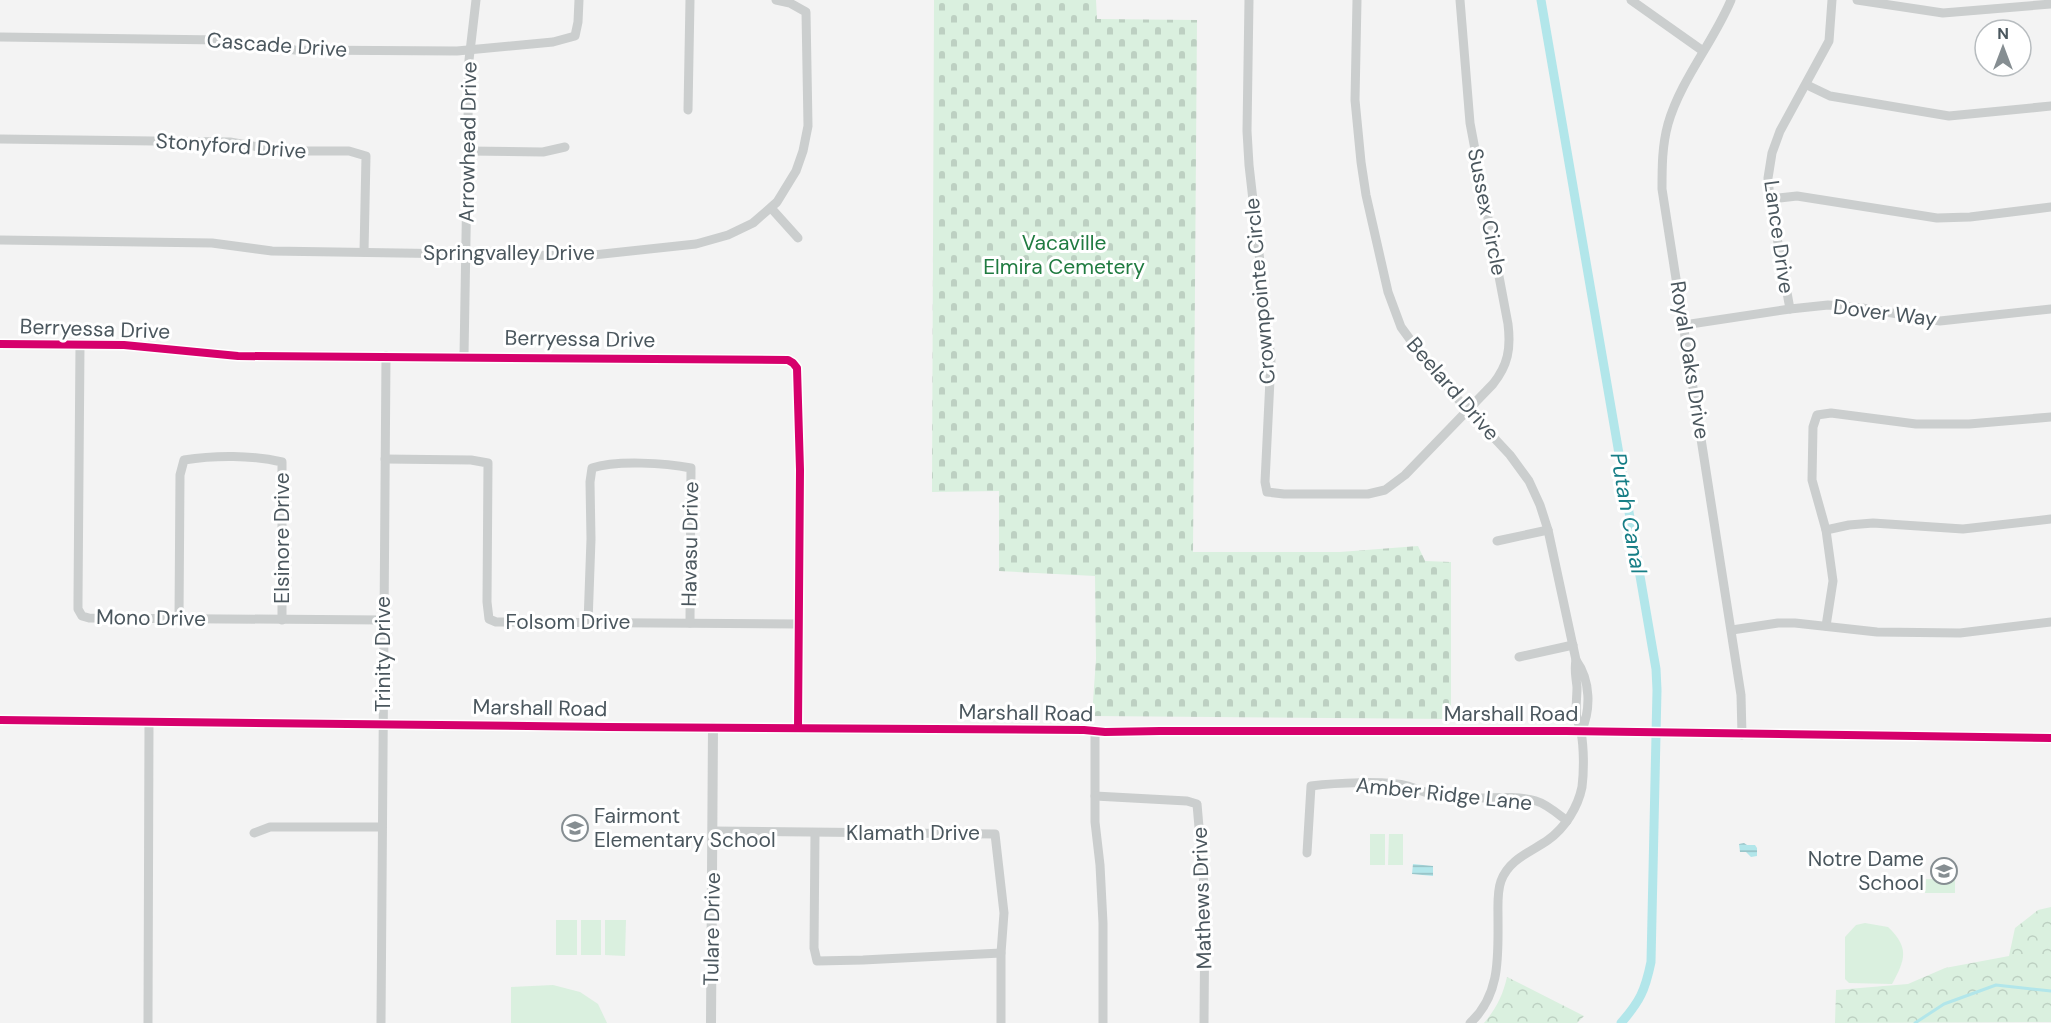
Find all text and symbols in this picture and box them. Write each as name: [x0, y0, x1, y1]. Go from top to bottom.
north arrow: [1973, 18, 2033, 78]
text: N: [1997, 23, 2009, 44]
street label: Cascade Drive: [206, 26, 348, 64]
street label: Arrowhead Drive: [453, 61, 483, 223]
street label: Stonyford Drive: [155, 127, 307, 165]
street label: Sussex Circle: [1461, 146, 1513, 278]
street label: Lance Drive: [1757, 179, 1801, 295]
street label: Crownpointe Circle: [1238, 197, 1282, 385]
park label: Vacaville Elmira Cemetery: [983, 229, 1145, 281]
street label: Springvalley Drive: [423, 239, 595, 267]
street label: Royal Oaks Drive: [1664, 279, 1716, 441]
street label: Dover Way: [1832, 293, 1939, 333]
street label: Berryessa Drive: [19, 312, 171, 346]
street label: Berryessa Drive: [504, 324, 656, 354]
street label: Beelard Drive: [1400, 331, 1506, 447]
water label: Putah Canal: [1604, 450, 1654, 577]
street label: Elsinore Drive: [268, 472, 296, 604]
street label: Havasu Drive: [675, 481, 705, 607]
street label: Trinity Drive: [369, 596, 397, 712]
street label: Mono Drive: [96, 603, 206, 633]
street label: Folsom Drive: [506, 608, 631, 636]
street label: Marshall Road: [472, 693, 608, 723]
street label: Marshall Road: [958, 698, 1094, 728]
street label: Marshall Road: [1444, 700, 1578, 728]
street label: Amber Ridge Lane: [1354, 771, 1534, 817]
place label: Fairmont Elementary School: [594, 802, 776, 854]
school or university icon: Fairmont Elementary School: [560, 813, 590, 843]
street label: Klamath Drive: [846, 819, 980, 847]
street label: Mathews Drive: [1186, 826, 1218, 970]
place label: Notre Dame School: [1808, 845, 1924, 897]
school or university icon: Notre Dame School: [1929, 856, 1959, 886]
street label: Tulare Drive: [697, 872, 727, 986]

